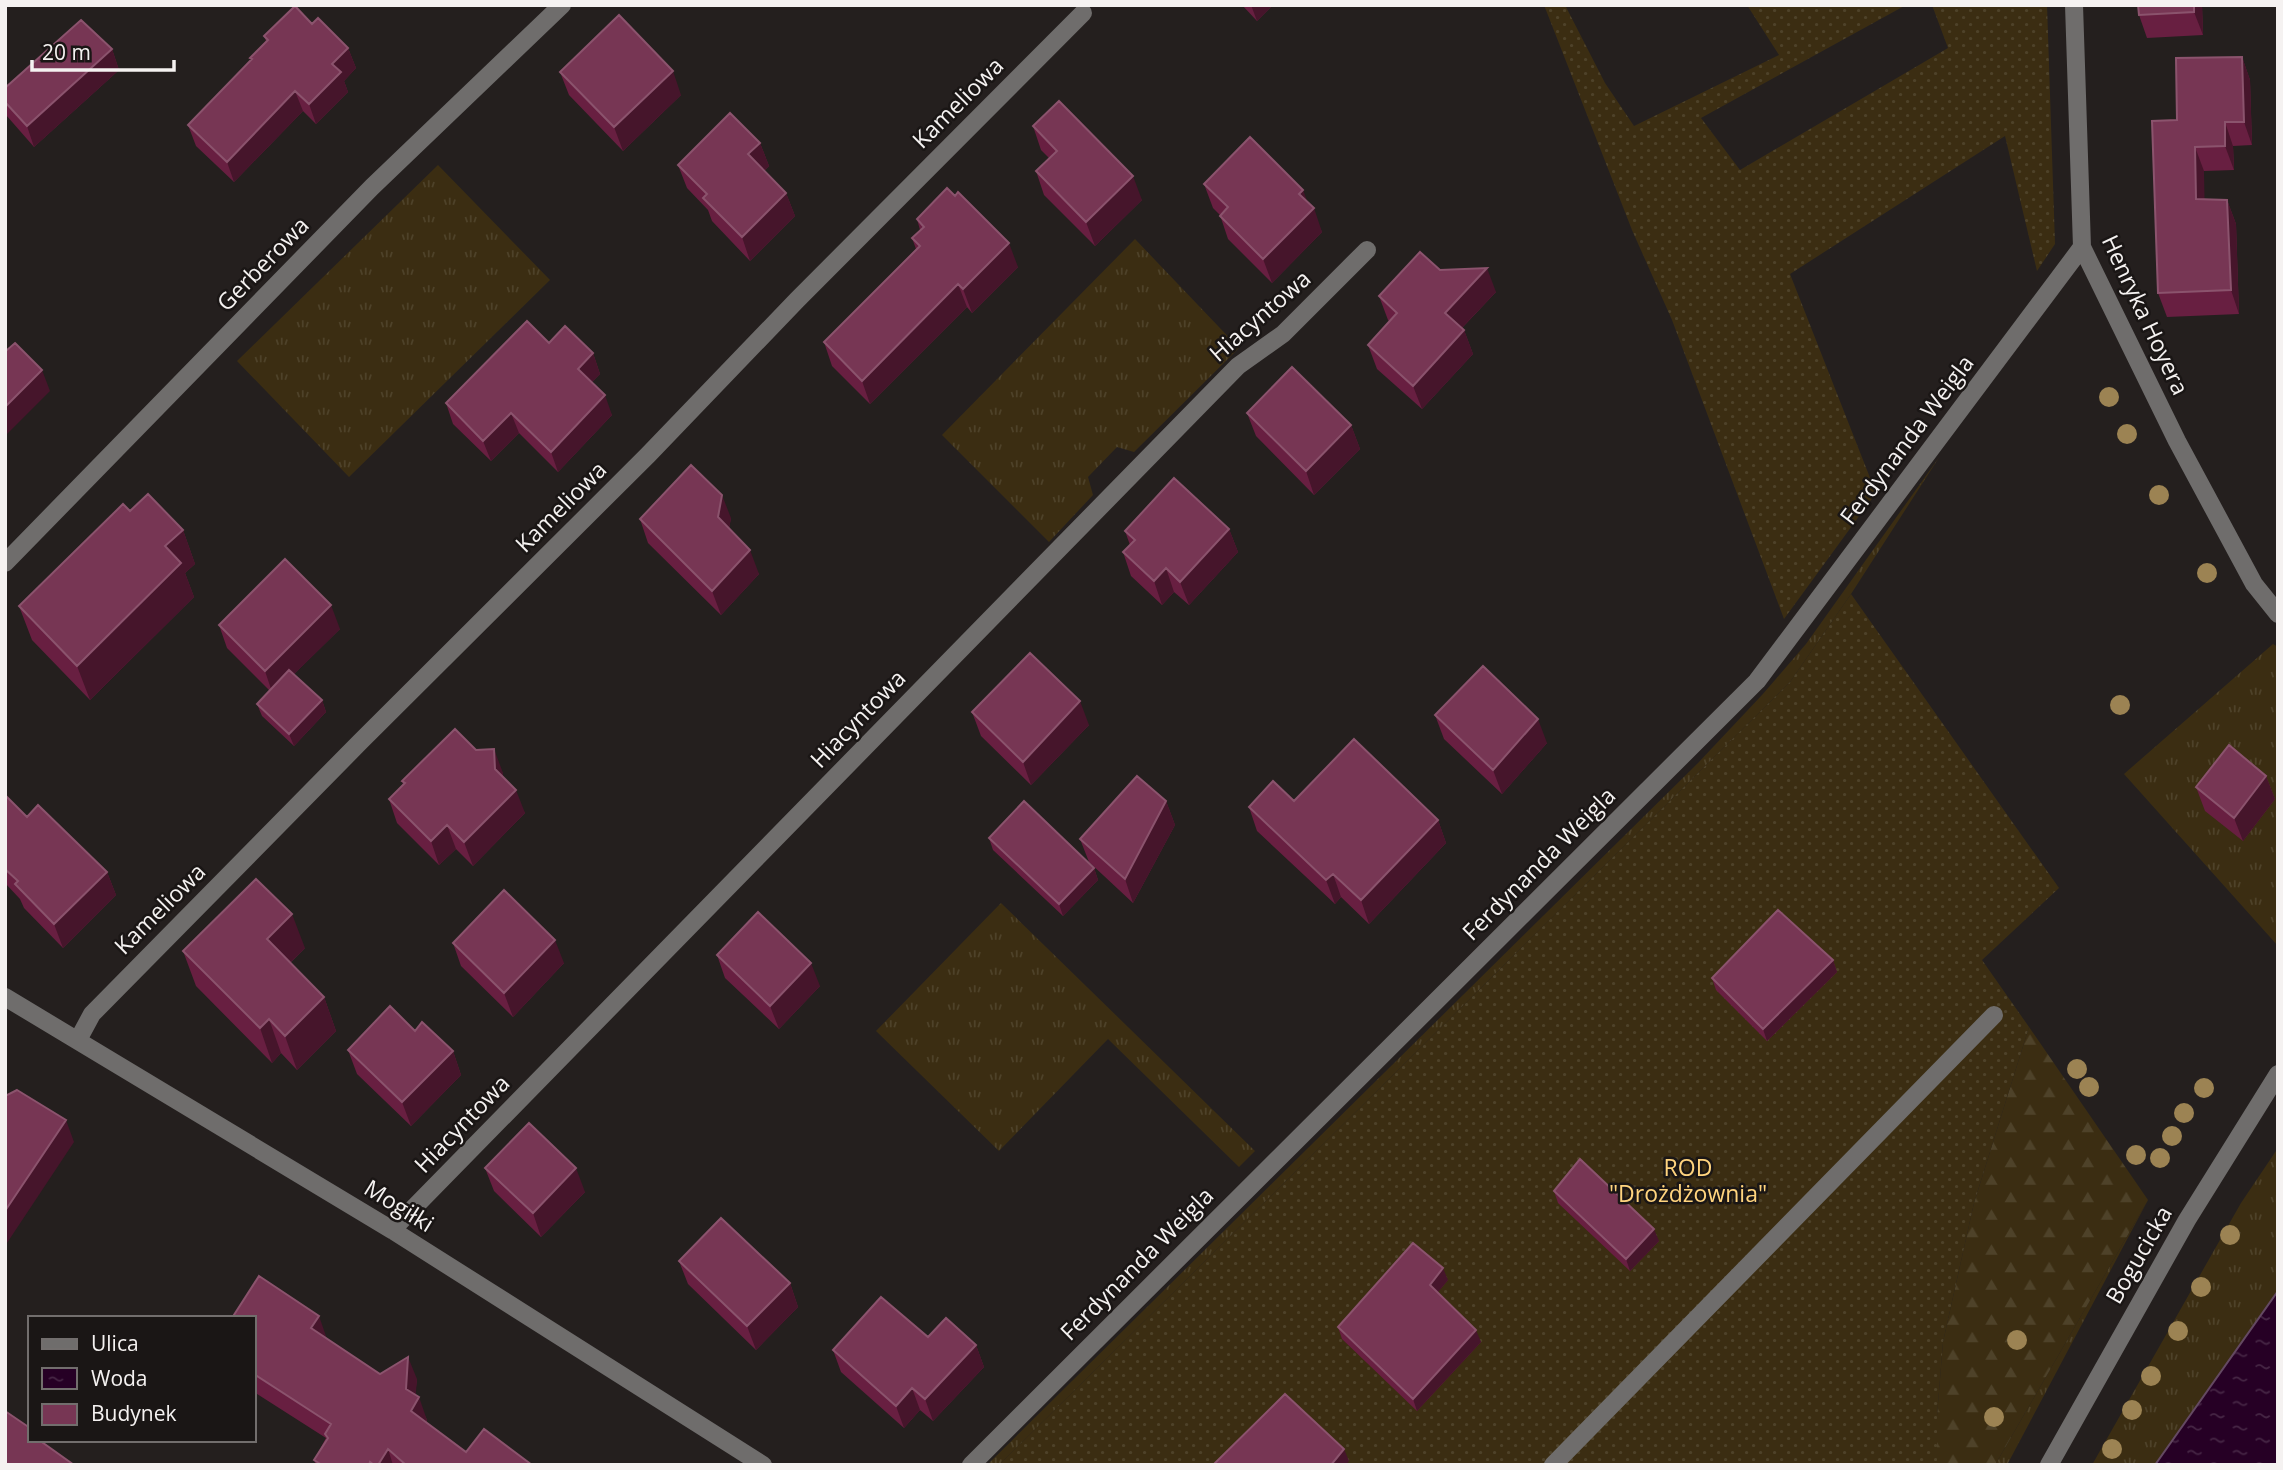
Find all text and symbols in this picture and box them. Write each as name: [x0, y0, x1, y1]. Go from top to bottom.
scale bar: [32, 28, 173, 72]
text: 20 m: [42, 38, 91, 66]
street label: Kameliowa: [905, 50, 1010, 155]
street label: Gerberowa: [209, 209, 315, 318]
street label: Henryka Hoyera: [2095, 229, 2197, 400]
street label: Hiacyntowa: [1202, 262, 1317, 368]
street label: Ferdynanda Weigla: [1832, 348, 1981, 531]
street label: Kameliowa: [508, 454, 613, 559]
street label: Hiacyntowa: [802, 662, 912, 774]
street label: Ferdynanda Weigla: [1455, 780, 1622, 947]
street label: Kameliowa: [107, 856, 212, 961]
street label: Hiacyntowa: [406, 1067, 516, 1179]
park label: ROD "Drożdżownia": [1609, 1151, 1767, 1209]
street label: Mogiłki: [359, 1171, 440, 1239]
street label: Ferdynanda Weigla: [1053, 1180, 1220, 1347]
street label: Bogucicka: [2097, 1200, 2179, 1309]
legend: [28, 1316, 256, 1442]
text: Ulica: [91, 1329, 139, 1357]
text: Woda: [91, 1364, 148, 1392]
text: Budynek: [91, 1399, 177, 1427]

